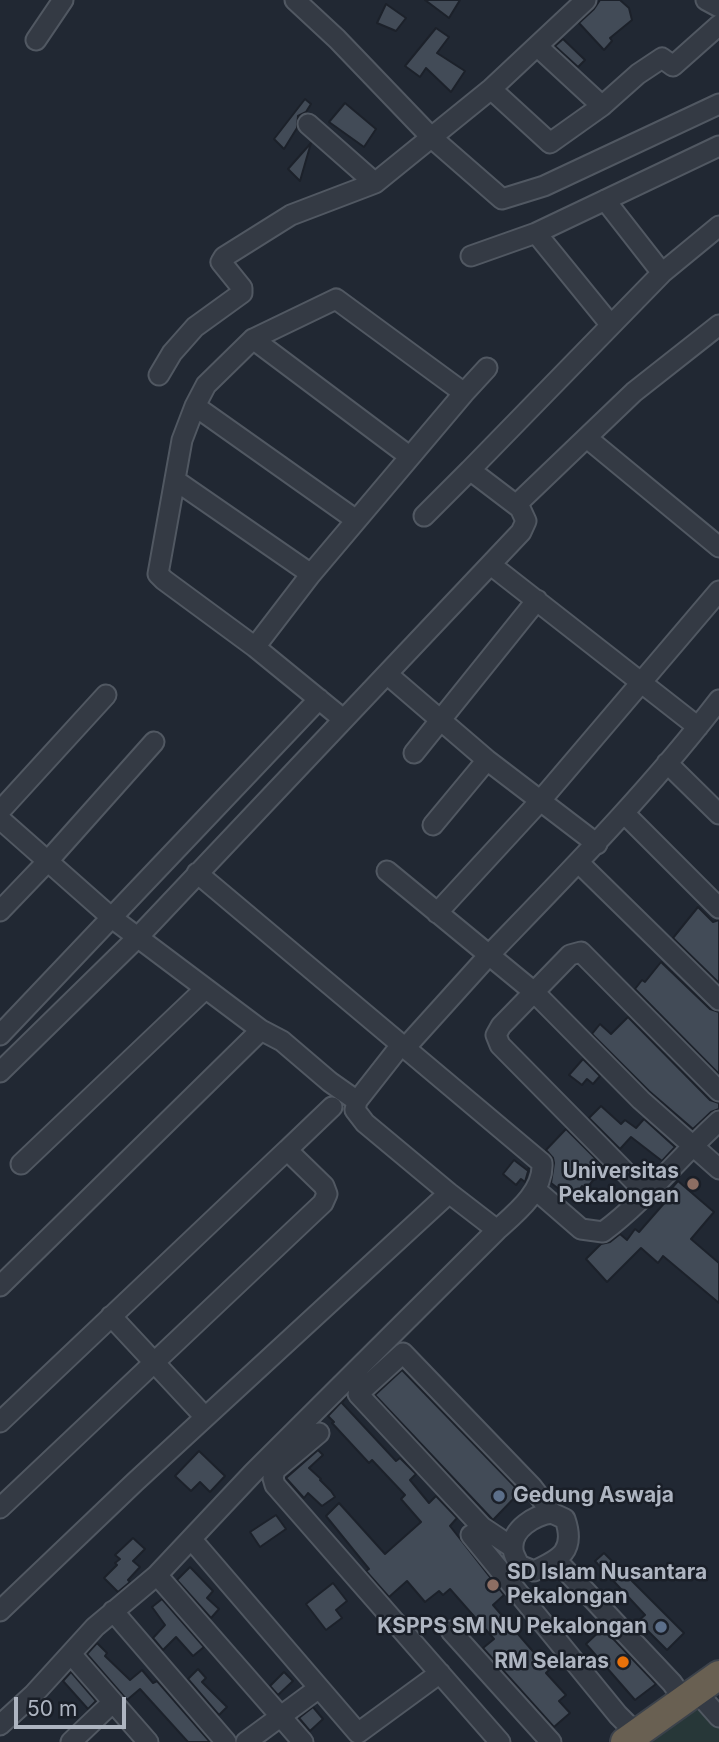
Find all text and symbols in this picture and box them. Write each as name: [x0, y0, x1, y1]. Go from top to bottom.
place label: Universitas Pekalongan: [559, 1159, 679, 1209]
marker: Universitas Pekalongan: [685, 1176, 701, 1192]
place label: Gedung Aswaja: [513, 1483, 674, 1509]
marker: Gedung Aswaja: [491, 1488, 507, 1504]
place label: SD Islam Nusantara Pekalongan: [507, 1560, 707, 1610]
marker: SD Islam Nusantara Pekalongan: [485, 1577, 501, 1593]
place label: KSPPS SM NU Pekalongan: [377, 1614, 647, 1640]
marker: KSPPS SM NU Pekalongan: [653, 1619, 669, 1635]
place label: RM Selaras: [494, 1649, 609, 1675]
marker: RM Selaras: [615, 1654, 631, 1670]
scale bar: [18, 1682, 130, 1726]
text: 50 m: [27, 1696, 77, 1721]

